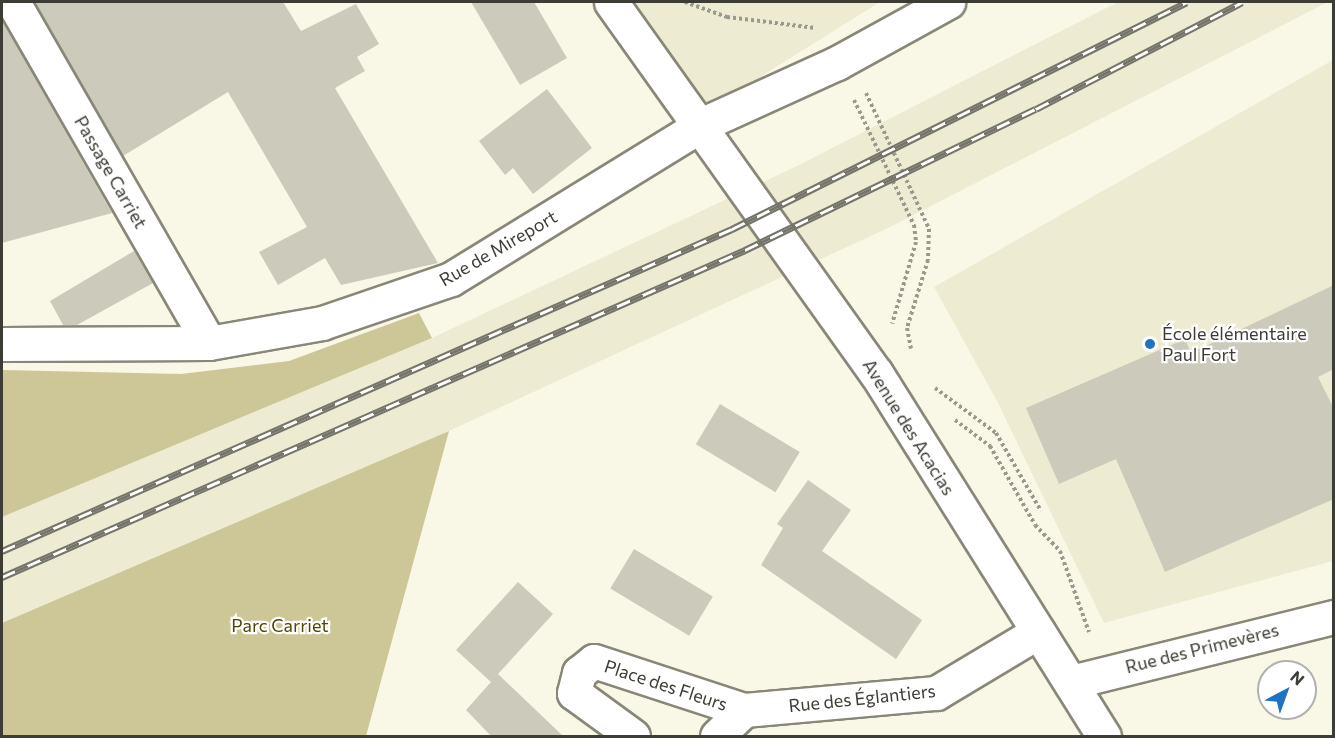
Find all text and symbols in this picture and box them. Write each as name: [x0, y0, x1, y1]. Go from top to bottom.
street label: Passage Carriet: [70, 112, 152, 232]
street label: Rue de Mireport: [435, 206, 561, 290]
place label: École élémentaire Paul Fort: [1162, 323, 1307, 366]
marker: École élémentaire Paul Fort: [1143, 337, 1157, 351]
street label: Avenue des Acacias: [858, 355, 960, 499]
park label: Parc Carriet: [231, 614, 329, 636]
street label: Rue des Primevères: [1123, 618, 1281, 678]
street label: Place des Fleurs: [602, 655, 730, 715]
north arrow: [1257, 660, 1317, 720]
text: N: [1287, 666, 1309, 689]
street label: Rue des Églantiers: [787, 680, 937, 716]

